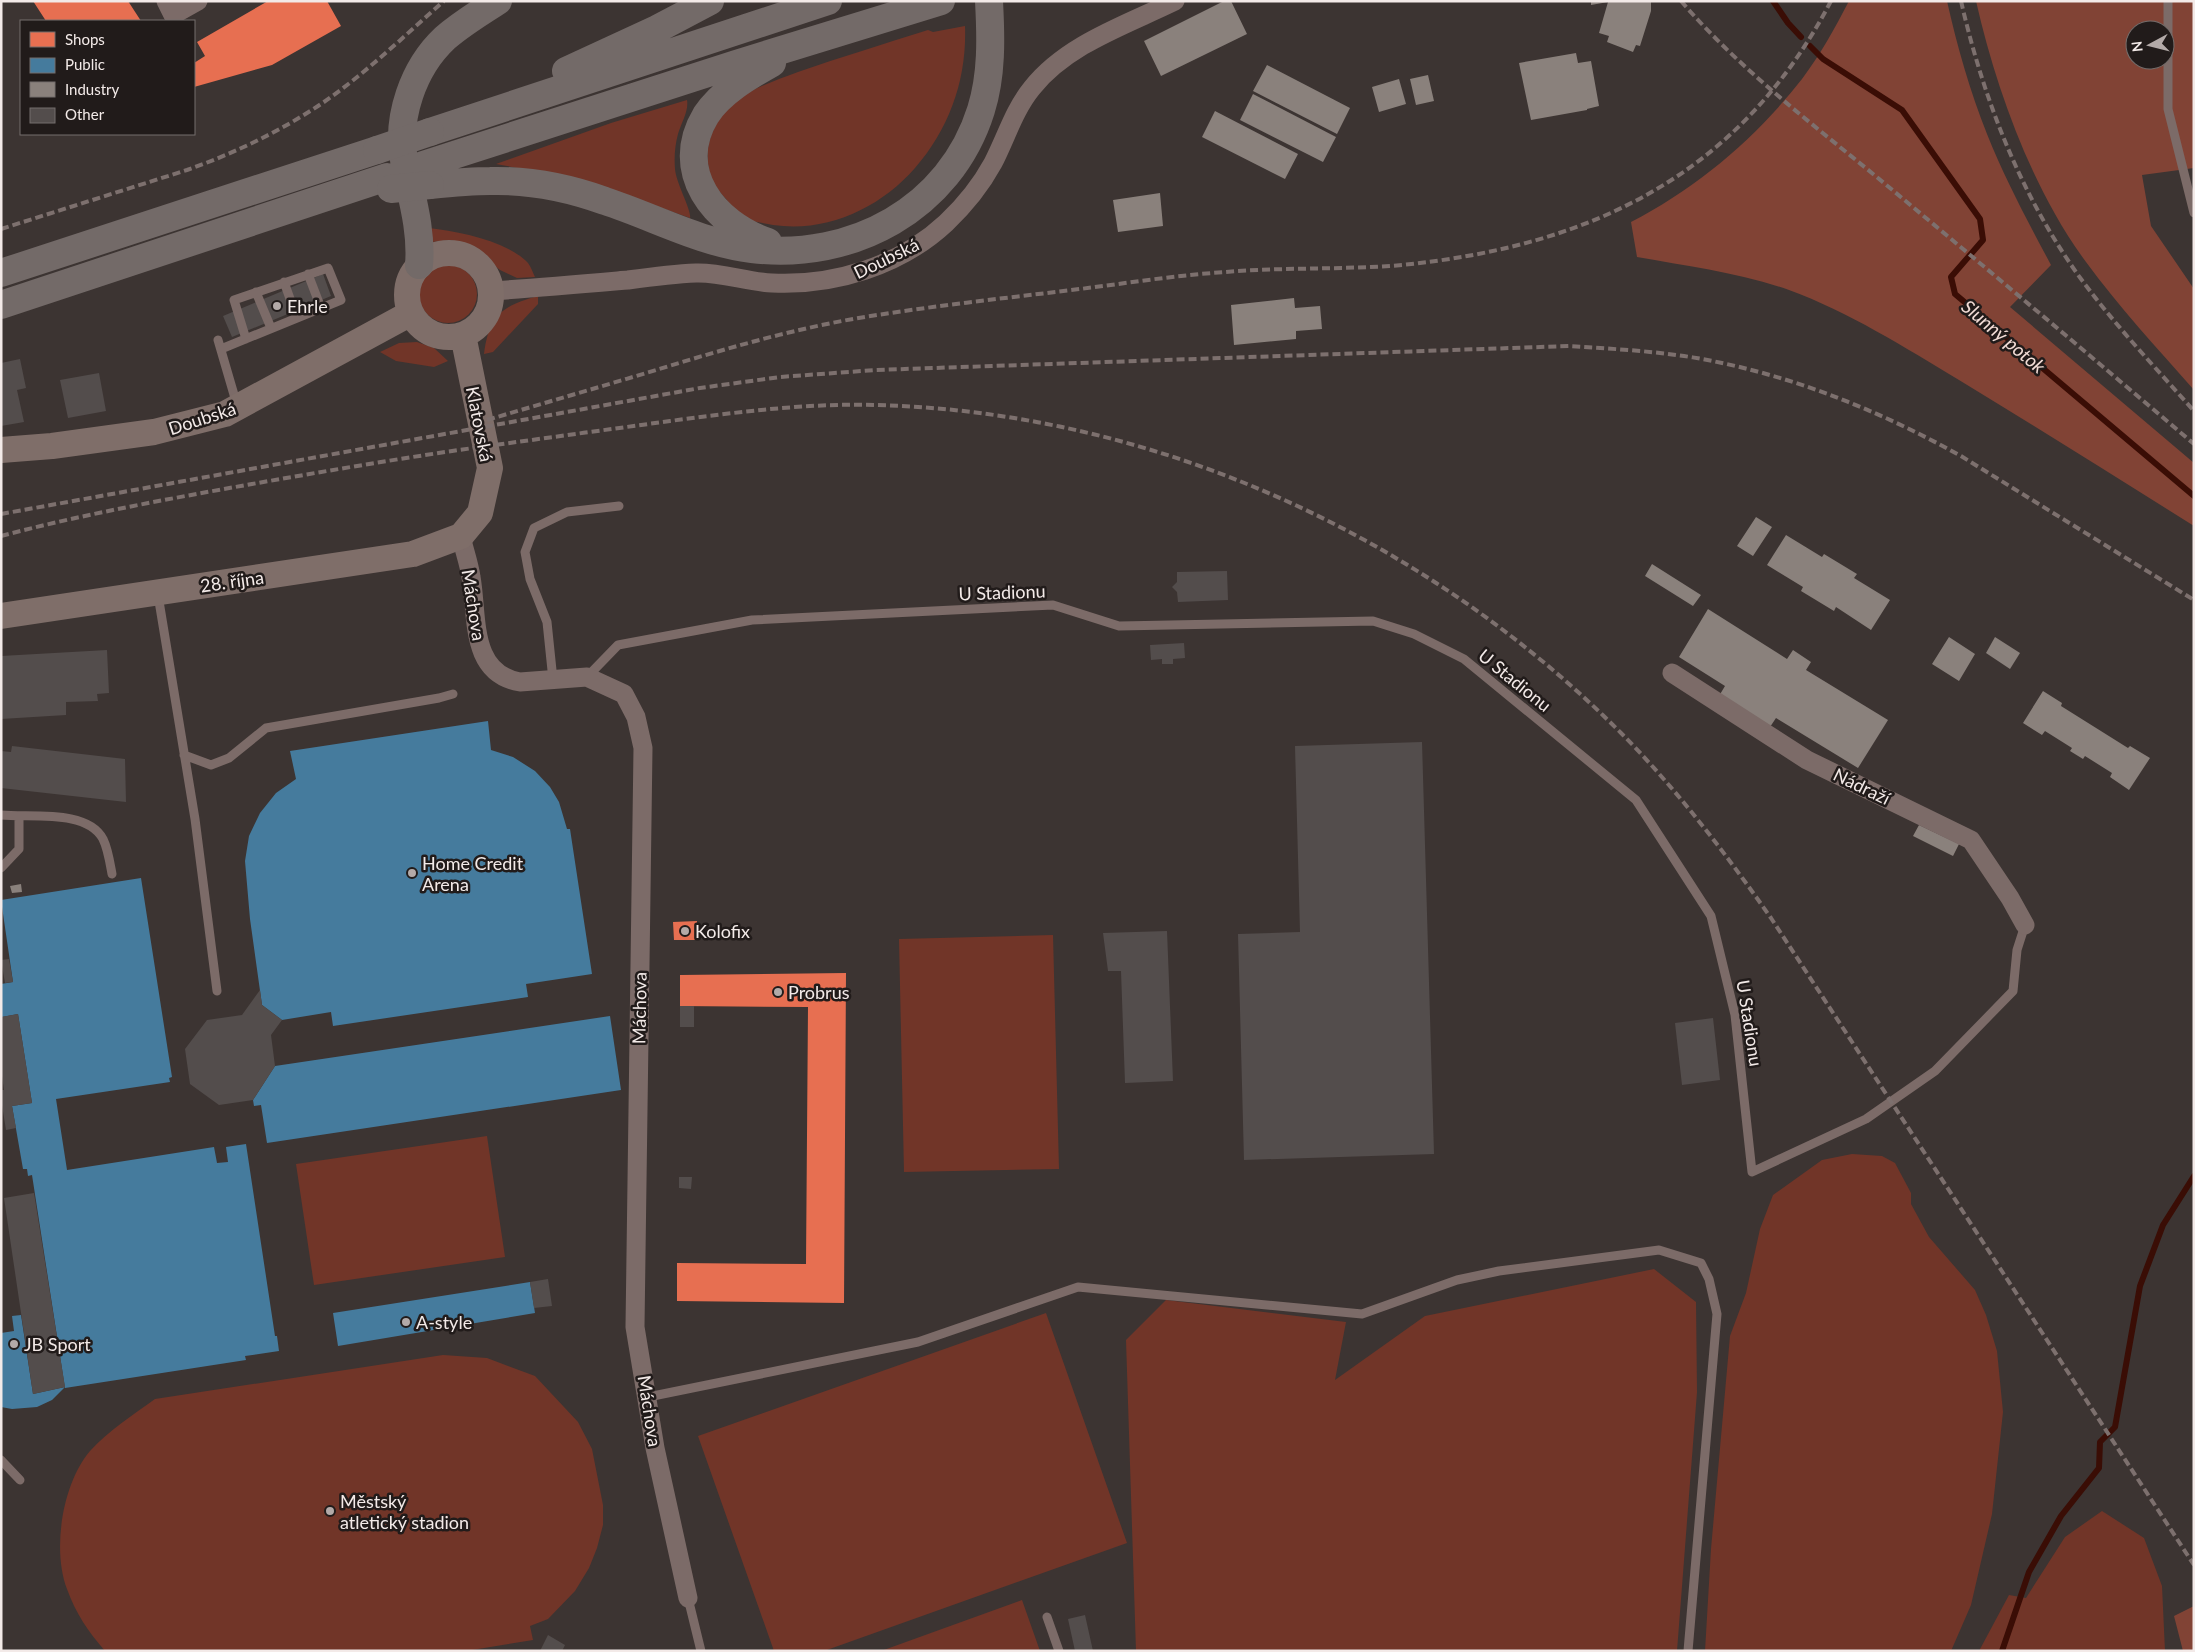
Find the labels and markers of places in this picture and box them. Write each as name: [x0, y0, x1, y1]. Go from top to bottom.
place label: Ehrle: [287, 295, 328, 317]
marker: Ehrle: [271, 300, 283, 312]
place label: Home Credit Arena: [422, 852, 524, 895]
marker: Home Credit Arena: [406, 867, 418, 879]
place label: Kolofix: [695, 920, 750, 942]
marker: Kolofix: [679, 925, 691, 937]
place label: Probrus: [788, 981, 850, 1003]
marker: Probrus: [772, 986, 784, 998]
place label: A-style: [416, 1311, 472, 1333]
marker: A-style: [400, 1316, 412, 1328]
place label: JB Sport: [24, 1333, 91, 1355]
marker: JB Sport: [8, 1338, 20, 1350]
place label: Městský atletický stadion: [340, 1490, 469, 1533]
marker: Městský atletický stadion: [324, 1505, 336, 1517]

